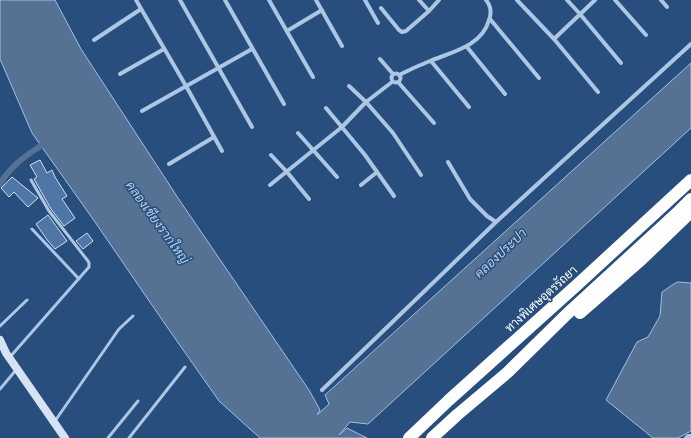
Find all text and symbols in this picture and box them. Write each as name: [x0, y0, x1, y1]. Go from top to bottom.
water label: คลองเชียงรากใหญ่: [122, 177, 195, 268]
water label: คลองประปา: [471, 226, 529, 281]
street label: ทางพิเศษอุดรรัถยา: [502, 263, 581, 337]

